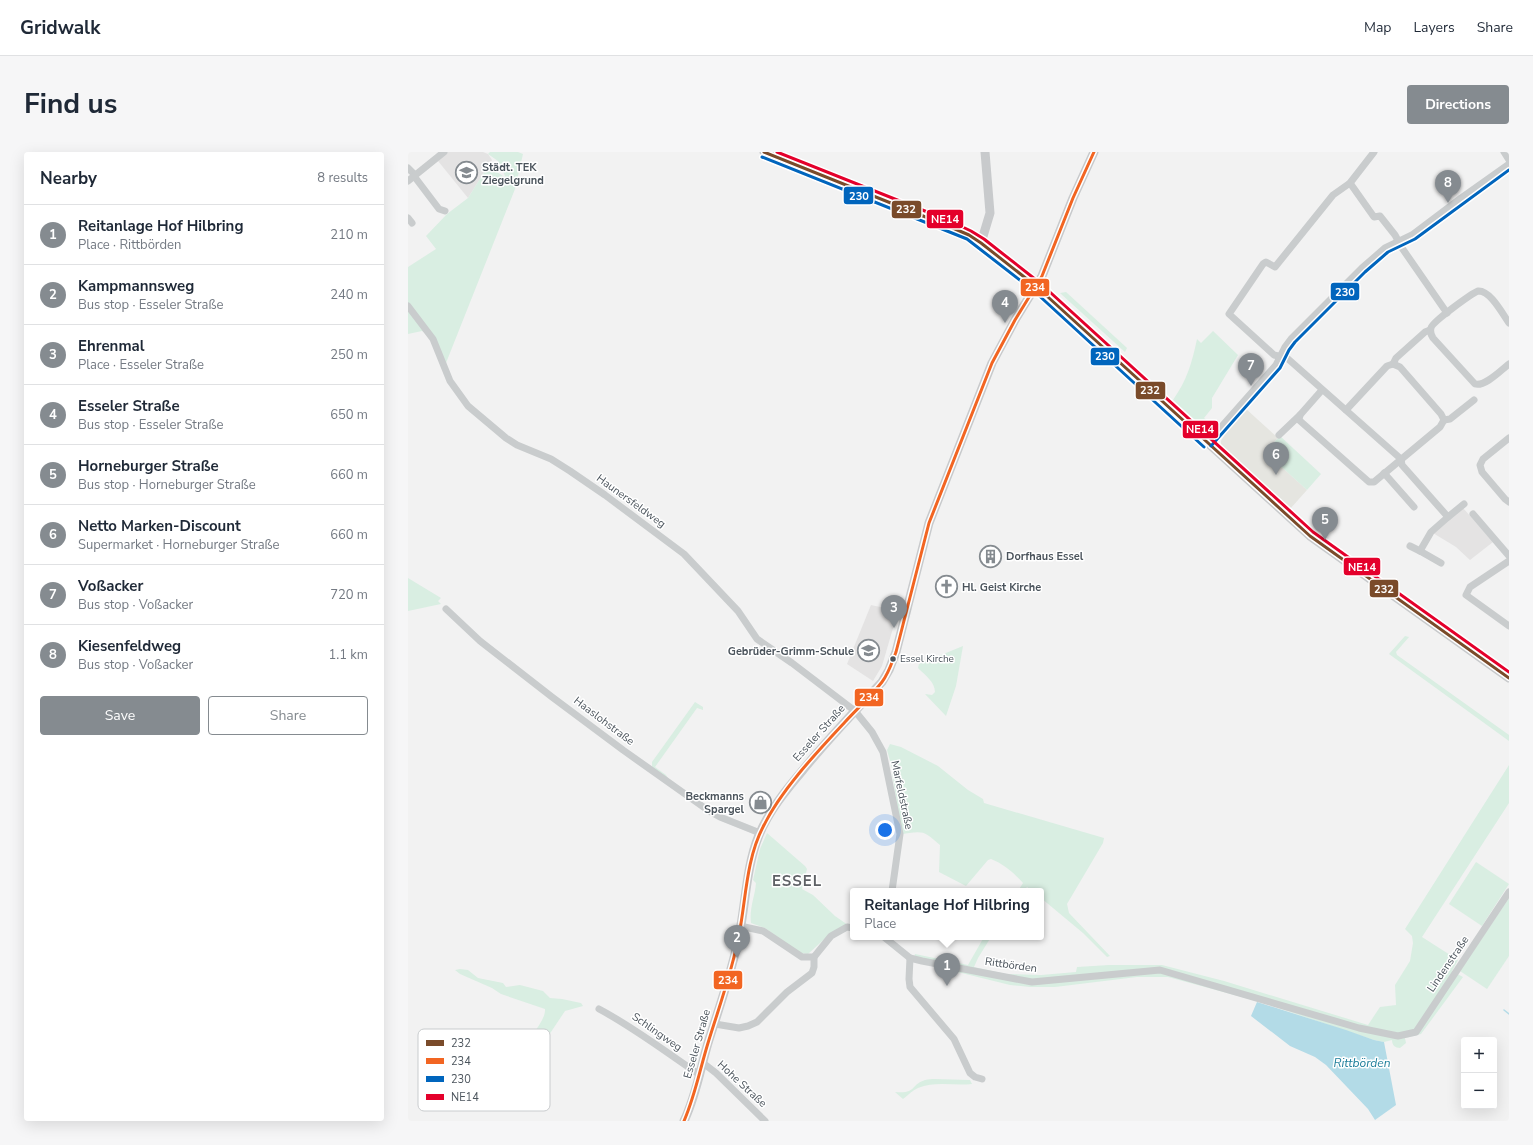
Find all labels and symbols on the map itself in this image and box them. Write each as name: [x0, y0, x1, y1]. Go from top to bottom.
school or university icon: Städt. TEK Ziegelgrund: [453, 160, 479, 186]
place label: Städt. TEK Ziegelgrund: [482, 160, 544, 188]
pin: 8: [1435, 170, 1461, 203]
line badge: 230: [843, 186, 874, 205]
text: 230: [849, 189, 869, 204]
line badge: 232: [891, 200, 922, 219]
text: 232: [896, 202, 916, 217]
line badge: NE14: [926, 209, 964, 229]
text: NE14: [931, 212, 959, 227]
line badge: 234: [1020, 278, 1050, 297]
text: 234: [1025, 280, 1045, 295]
line badge: 230: [1330, 282, 1360, 301]
text: 230: [1335, 285, 1355, 300]
pin: 4: [992, 290, 1018, 323]
line badge: 230: [1090, 347, 1120, 366]
text: 230: [1095, 349, 1115, 364]
pin: 7: [1238, 353, 1264, 386]
line badge: 232: [1135, 381, 1166, 400]
text: 232: [1140, 383, 1160, 398]
line badge: NE14: [1182, 420, 1219, 439]
text: NE14: [1186, 422, 1214, 437]
pin: 6: [1263, 442, 1289, 475]
street label: Haunersfeldweg: [593, 471, 669, 531]
pin: 5: [1312, 507, 1338, 540]
building icon: Dorfhaus Essel: [977, 543, 1003, 569]
place label: Dorfhaus Essel: [1006, 549, 1084, 564]
line badge: NE14: [1343, 557, 1381, 576]
text: NE14: [1348, 560, 1376, 575]
church icon: Hl. Geist Kirche: [933, 574, 959, 600]
line badge: 232: [1369, 579, 1399, 598]
place label: Hl. Geist Kirche: [962, 580, 1041, 595]
text: 232: [1374, 582, 1394, 597]
pin: 3: [881, 595, 907, 628]
school or university icon: Gebrüder-Grimm-Schule: [856, 638, 882, 664]
place label: Gebrüder-Grimm-Schule: [728, 644, 854, 659]
place label: Essel Kirche: [900, 652, 954, 666]
marker: Essel Kirche: [888, 654, 898, 664]
line badge: 234: [854, 688, 884, 707]
text: 234: [859, 690, 879, 705]
street label: Haaslohstraße: [571, 693, 637, 749]
street label: Esseler Straße: [789, 701, 849, 765]
street label: Marfeldstraße: [887, 759, 917, 831]
place label: Beckmanns Spargel: [685, 789, 744, 817]
shop icon: Beckmanns Spargel: [747, 789, 773, 815]
your location: [875, 820, 895, 840]
district label: ESSEL: [772, 871, 822, 891]
pin: 2: [724, 925, 750, 958]
street label: Lindenstraße: [1424, 933, 1472, 995]
pin: 1: [934, 953, 960, 986]
street label: Rittbörden: [984, 954, 1038, 976]
line badge: 234: [713, 970, 743, 990]
text: 234: [718, 973, 738, 988]
street label: Esseler Straße: [680, 1007, 714, 1080]
street label: Schlingweg: [629, 1009, 685, 1055]
legend: [418, 1029, 550, 1111]
text: 232: [451, 1036, 471, 1051]
text: 234: [451, 1054, 471, 1069]
water label: Rittbörden: [1333, 1055, 1391, 1071]
street label: Hohe Straße: [714, 1057, 770, 1111]
text: 230: [451, 1072, 471, 1087]
text: NE14: [451, 1090, 479, 1105]

